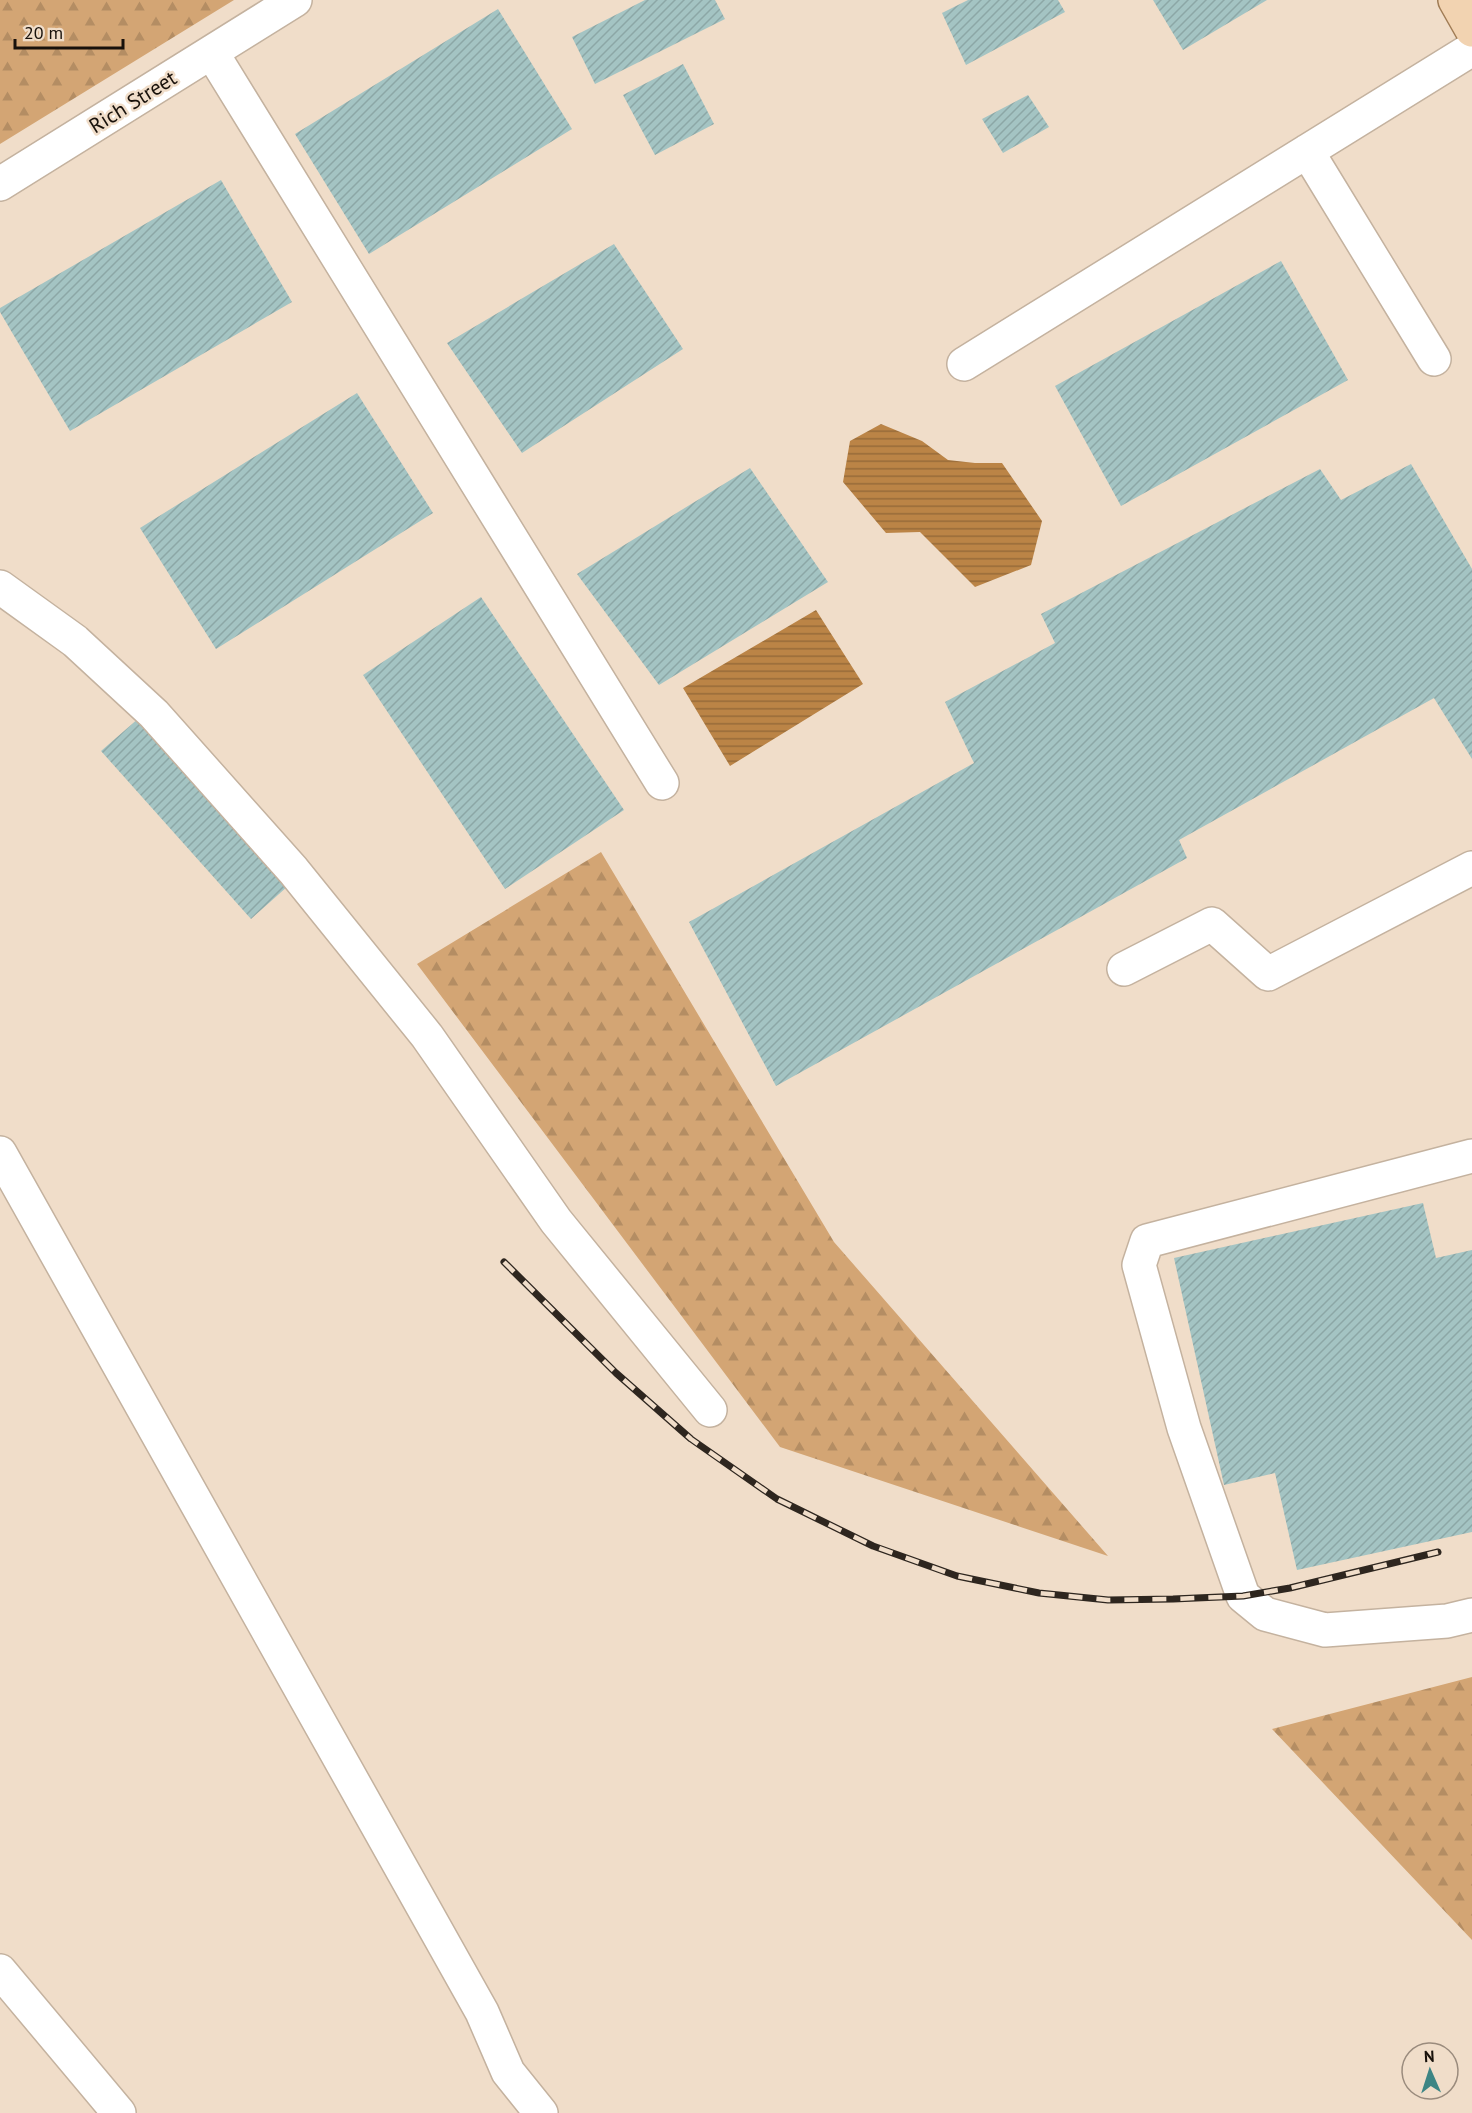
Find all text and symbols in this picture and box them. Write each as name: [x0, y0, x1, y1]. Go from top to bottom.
scale bar: [15, 12, 123, 50]
text: 20 m: [24, 21, 63, 44]
street label: Rich Street: [84, 64, 182, 139]
north arrow: [1400, 2041, 1460, 2101]
text: N: [1423, 2046, 1435, 2066]

